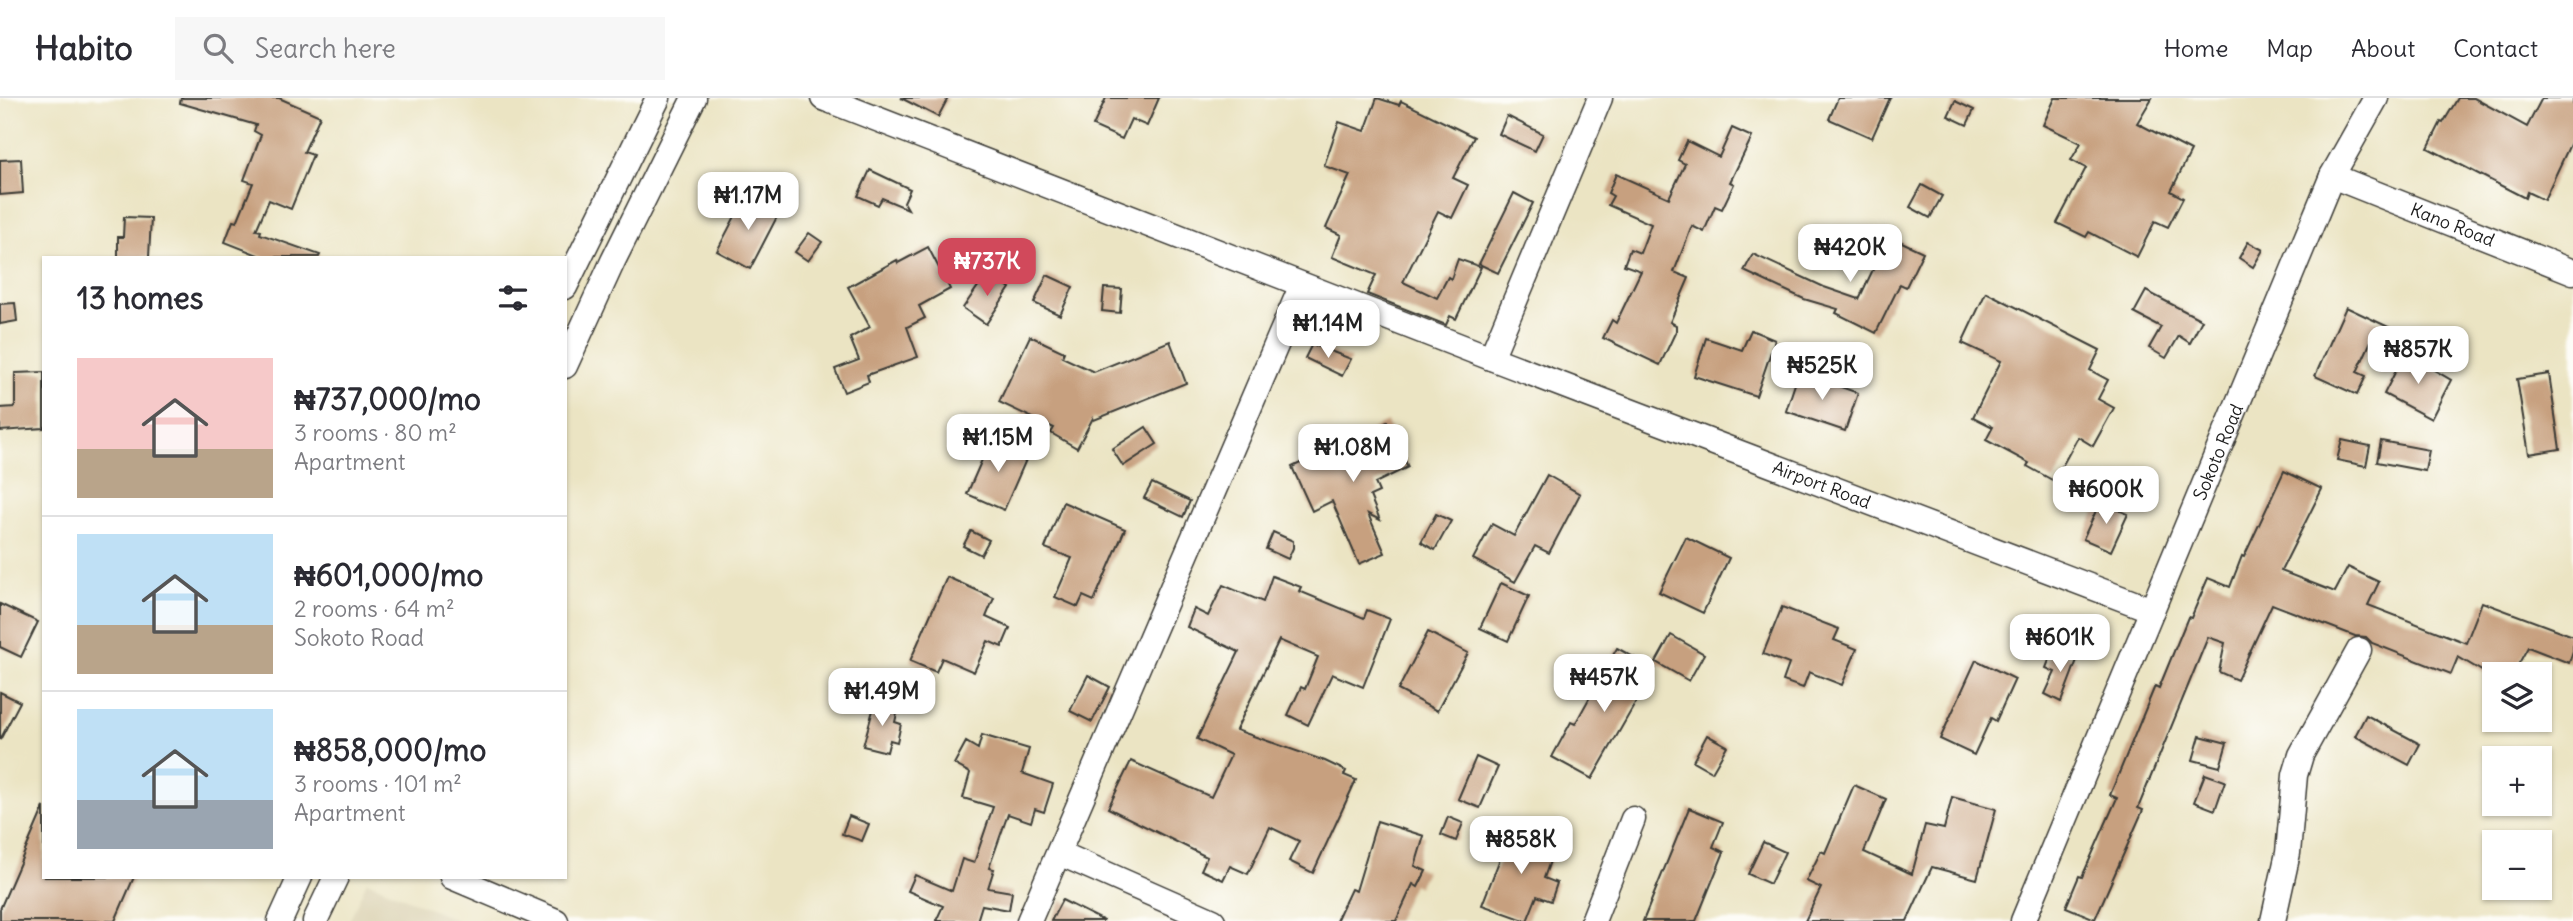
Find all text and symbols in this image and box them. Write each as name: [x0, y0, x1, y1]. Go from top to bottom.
search box: [175, 17, 665, 80]
text: Habito: [35, 27, 133, 69]
icon: search: [199, 29, 237, 67]
text: Search here: [255, 32, 396, 65]
text: Home: [2164, 33, 2228, 63]
text: Map: [2266, 33, 2313, 63]
text: About: [2351, 33, 2415, 63]
text: Contact: [2453, 33, 2538, 63]
pin: ₦1.17M: [691, 172, 805, 232]
text: ₦1.17M: [714, 180, 782, 209]
street label: Kano Road: [2407, 197, 2498, 251]
pin: ₦420K: [1801, 225, 1899, 284]
text: ₦420K: [1814, 232, 1886, 261]
pin: ₦737K: [938, 238, 1036, 298]
text: ₦737K: [954, 246, 1020, 275]
text: 13 homes: [77, 279, 203, 317]
icon: filters: [494, 279, 532, 317]
pin: ₦1.14M: [1271, 300, 1385, 360]
text: ₦1.14M: [1293, 308, 1363, 337]
pin: ₦857K: [2369, 327, 2467, 386]
text: ₦857K: [2384, 334, 2452, 363]
pin: ₦525K: [1773, 342, 1871, 402]
text: ₦525K: [1787, 350, 1857, 379]
text: ₦737,000/mo: [294, 380, 481, 418]
icon: home: [133, 386, 217, 470]
street label: Sokoto Road: [2187, 400, 2248, 503]
pin: ₦1.15M: [941, 414, 1055, 474]
text: 3 rooms · 80 m²: [294, 418, 457, 447]
text: ₦1.15M: [963, 422, 1033, 451]
pin: ₦1.08M: [1296, 424, 1410, 484]
text: ₦1.08M: [1314, 432, 1392, 461]
text: Apartment: [294, 447, 406, 476]
street label: Airport Road: [1770, 455, 1875, 513]
pin: ₦600K: [2057, 466, 2155, 526]
text: ₦600K: [2069, 474, 2143, 503]
text: ₦601,000/mo: [294, 556, 484, 594]
icon: home: [133, 562, 217, 646]
text: 2 rooms · 64 m²: [294, 594, 455, 623]
pin: ₦601K: [2011, 614, 2109, 674]
text: ₦601K: [2026, 622, 2094, 651]
text: Sokoto Road: [294, 623, 424, 652]
pin: ₦457K: [1555, 654, 1653, 714]
text: ₦457K: [1570, 662, 1638, 691]
map controls: [2482, 662, 2552, 900]
button: layers: [2482, 662, 2552, 732]
pin: ₦1.49M: [825, 668, 939, 728]
text: ₦1.49M: [844, 676, 920, 705]
text: ₦858,000/mo: [294, 731, 486, 769]
icon: home: [133, 737, 217, 821]
button: +: [2482, 746, 2552, 816]
text: 3 rooms · 101 m²: [294, 769, 462, 798]
text: Apartment: [294, 798, 406, 827]
pin: ₦858K: [1472, 816, 1570, 876]
text: ₦858K: [1486, 824, 1556, 853]
button: −: [2482, 830, 2552, 900]

